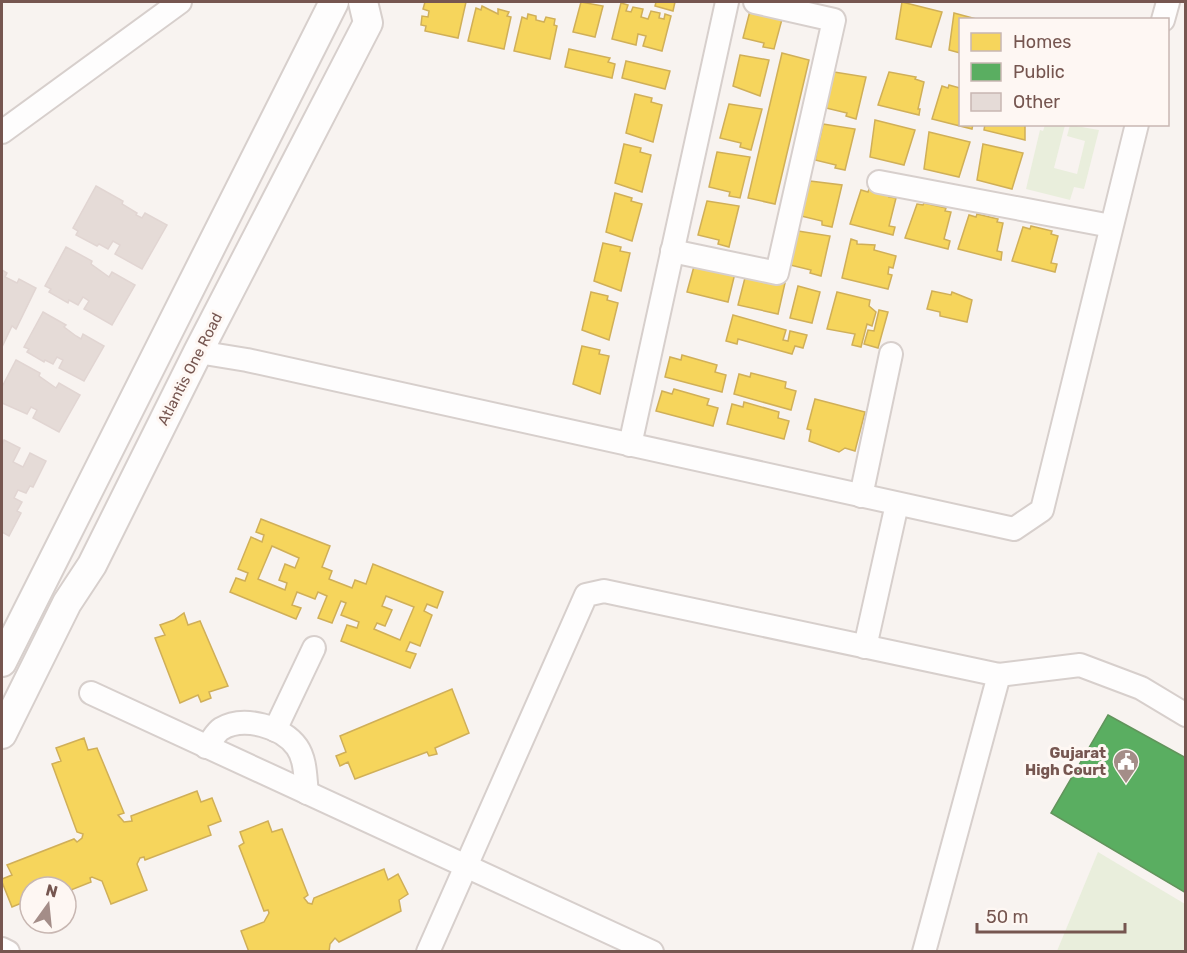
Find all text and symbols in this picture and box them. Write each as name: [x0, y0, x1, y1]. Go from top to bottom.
legend: [959, 18, 1169, 126]
text: Homes: [1013, 31, 1071, 53]
text: Public: [1013, 61, 1065, 83]
text: Other: [1013, 91, 1060, 113]
street label: Atlantis One Road: [154, 310, 226, 428]
place label: Gujarat High Court: [1025, 744, 1106, 779]
public building icon: Gujarat High Court: [1111, 747, 1141, 785]
north arrow: [18, 875, 78, 935]
text: N: [44, 880, 60, 902]
scale bar: [977, 896, 1126, 934]
text: 50 m: [986, 906, 1029, 928]

